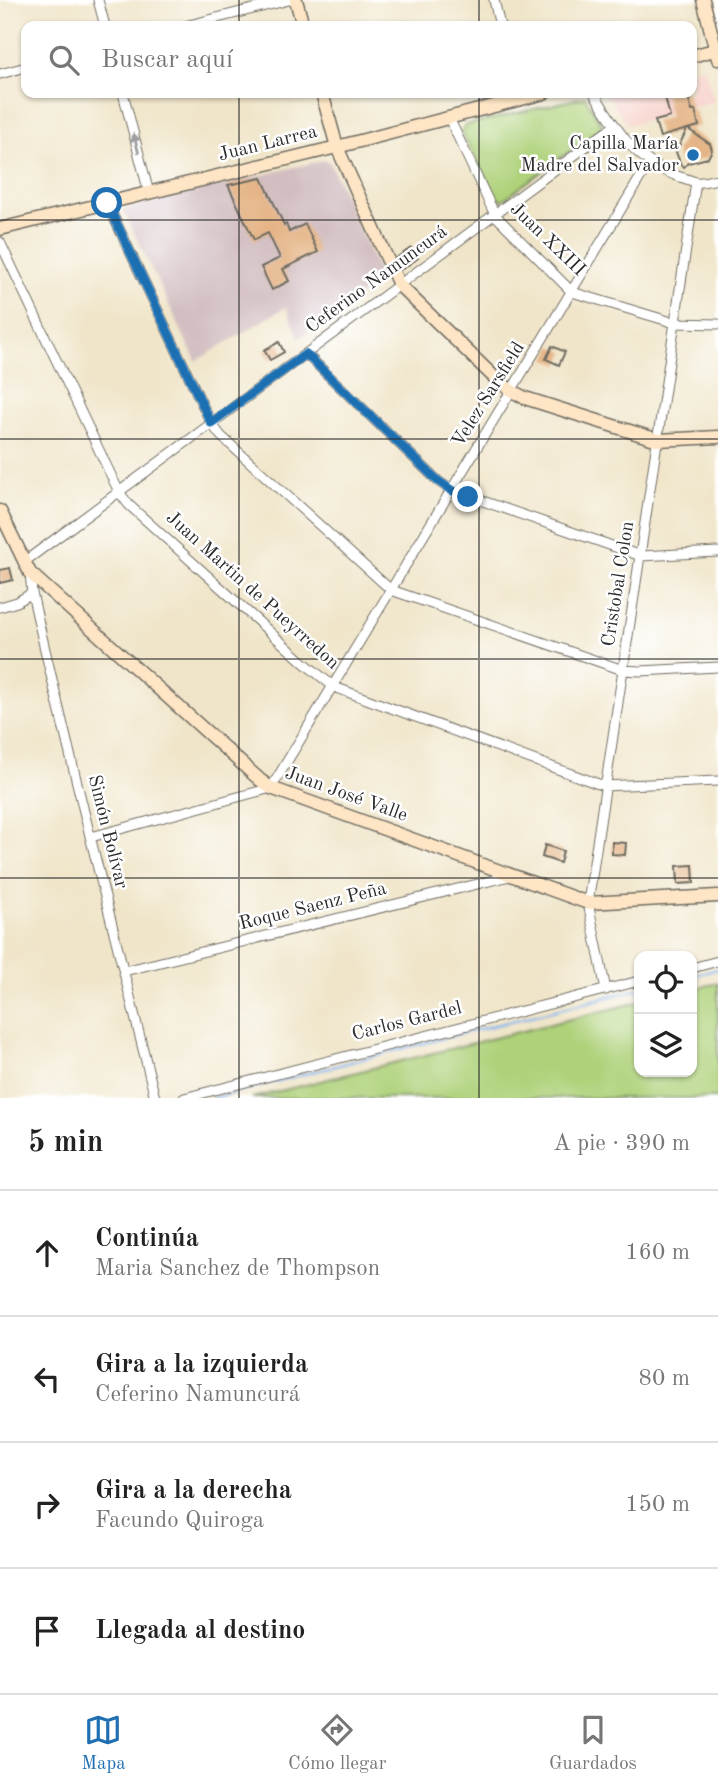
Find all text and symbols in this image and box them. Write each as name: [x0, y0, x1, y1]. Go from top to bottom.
search box: [21, 21, 697, 98]
icon: search: [45, 41, 83, 79]
text: Buscar aquí: [101, 47, 233, 73]
street label: Juan Larrea: [217, 122, 320, 165]
one-way arrow: [130, 132, 141, 154]
place label: Capilla María Madre del Salvador: [521, 135, 680, 176]
marker: Capilla María Madre del Salvador: [685, 147, 701, 163]
route start: [91, 187, 122, 218]
street label: Juan XXIII: [506, 200, 588, 280]
street label: Ceferino Namuncurá: [303, 222, 452, 338]
street label: Velez Sarsfield: [449, 339, 529, 451]
route end: [452, 481, 483, 512]
street label: Juan Martin de Pueyrredon: [162, 508, 342, 674]
street label: Cristobal Colon: [600, 520, 638, 648]
street label: Juan José Valle: [282, 764, 410, 826]
street label: Simón Bolívar: [84, 773, 130, 891]
street label: Roque Saenz Peña: [237, 879, 389, 934]
map controls: [634, 951, 697, 1077]
button: locate: [634, 951, 697, 1014]
street label: Carlos Gardel: [350, 999, 464, 1045]
button: layers: [634, 1014, 697, 1077]
text: 5 min: [28, 1128, 103, 1158]
text: A pie · 390 m: [553, 1132, 690, 1155]
text: Continúa: [95, 1226, 199, 1252]
icon: ahead: [28, 1234, 66, 1272]
text: 160 m: [625, 1241, 690, 1264]
text: Maria Sanchez de Thompson: [95, 1257, 380, 1280]
text: Gira a la izquierda: [95, 1352, 308, 1378]
icon: left: [28, 1360, 66, 1398]
text: 80 m: [639, 1367, 690, 1390]
text: Ceferino Namuncurá: [95, 1383, 300, 1406]
text: Gira a la derecha: [95, 1478, 292, 1504]
icon: right: [28, 1486, 66, 1524]
text: 150 m: [625, 1493, 690, 1516]
text: Facundo Quiroga: [95, 1509, 264, 1532]
icon: arrive: [28, 1612, 66, 1650]
text: Llegada al destino: [95, 1618, 305, 1644]
tab: Mapa: [81, 1711, 126, 1776]
tab: Cómo llegar: [288, 1711, 387, 1776]
tab: Guardados: [549, 1711, 637, 1776]

